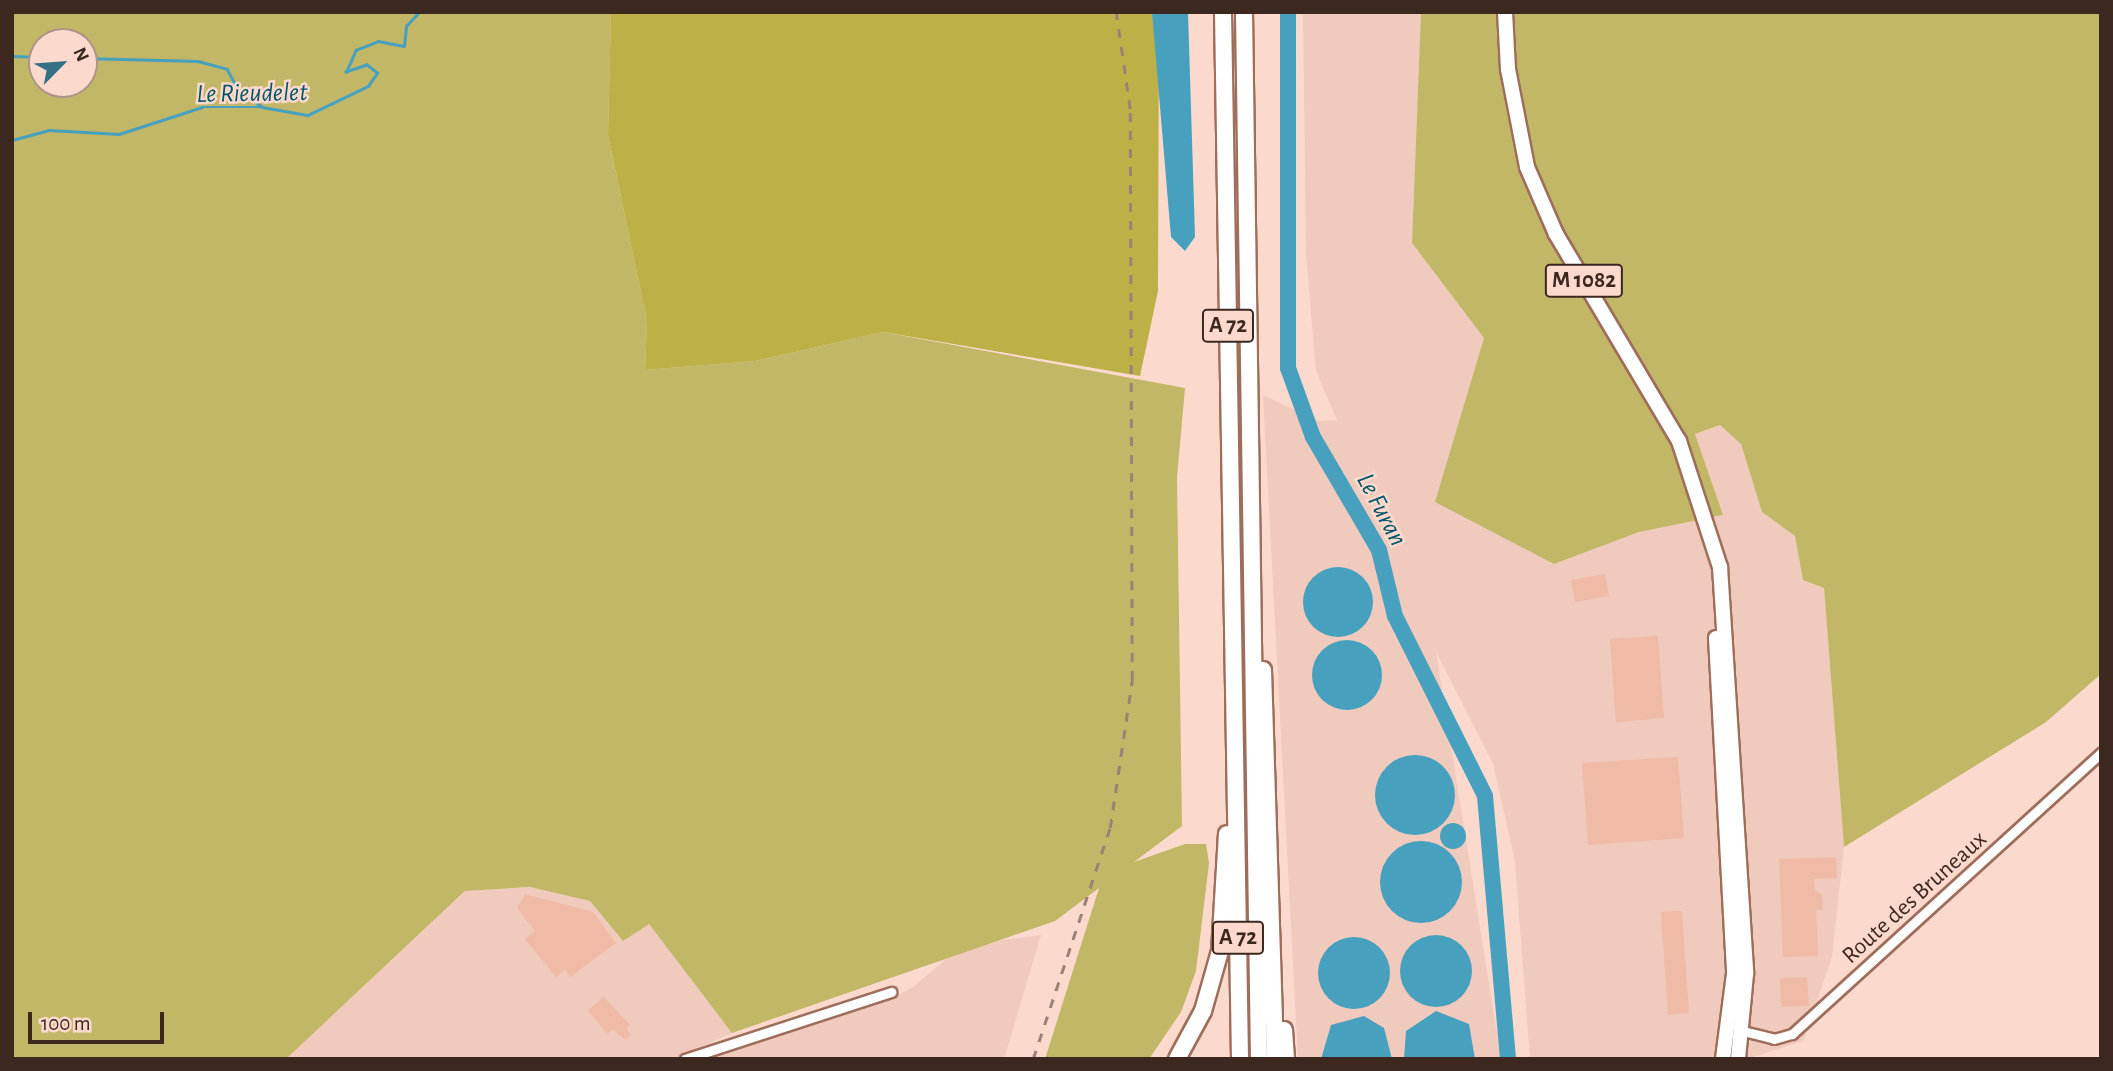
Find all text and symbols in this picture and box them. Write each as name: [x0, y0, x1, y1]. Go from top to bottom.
north arrow: [28, 28, 98, 98]
text: N: [69, 45, 92, 65]
water label: Le Rieudelet: [196, 77, 308, 111]
road number: M 1082: [1544, 262, 1624, 300]
road number: A 72: [1202, 306, 1254, 346]
water label: Le Furan: [1349, 468, 1413, 552]
street label: Route des Bruneaux: [1837, 825, 1993, 971]
road number: A 72: [1212, 918, 1264, 958]
scale bar: [32, 998, 168, 1042]
text: 100 m: [41, 1013, 91, 1034]

